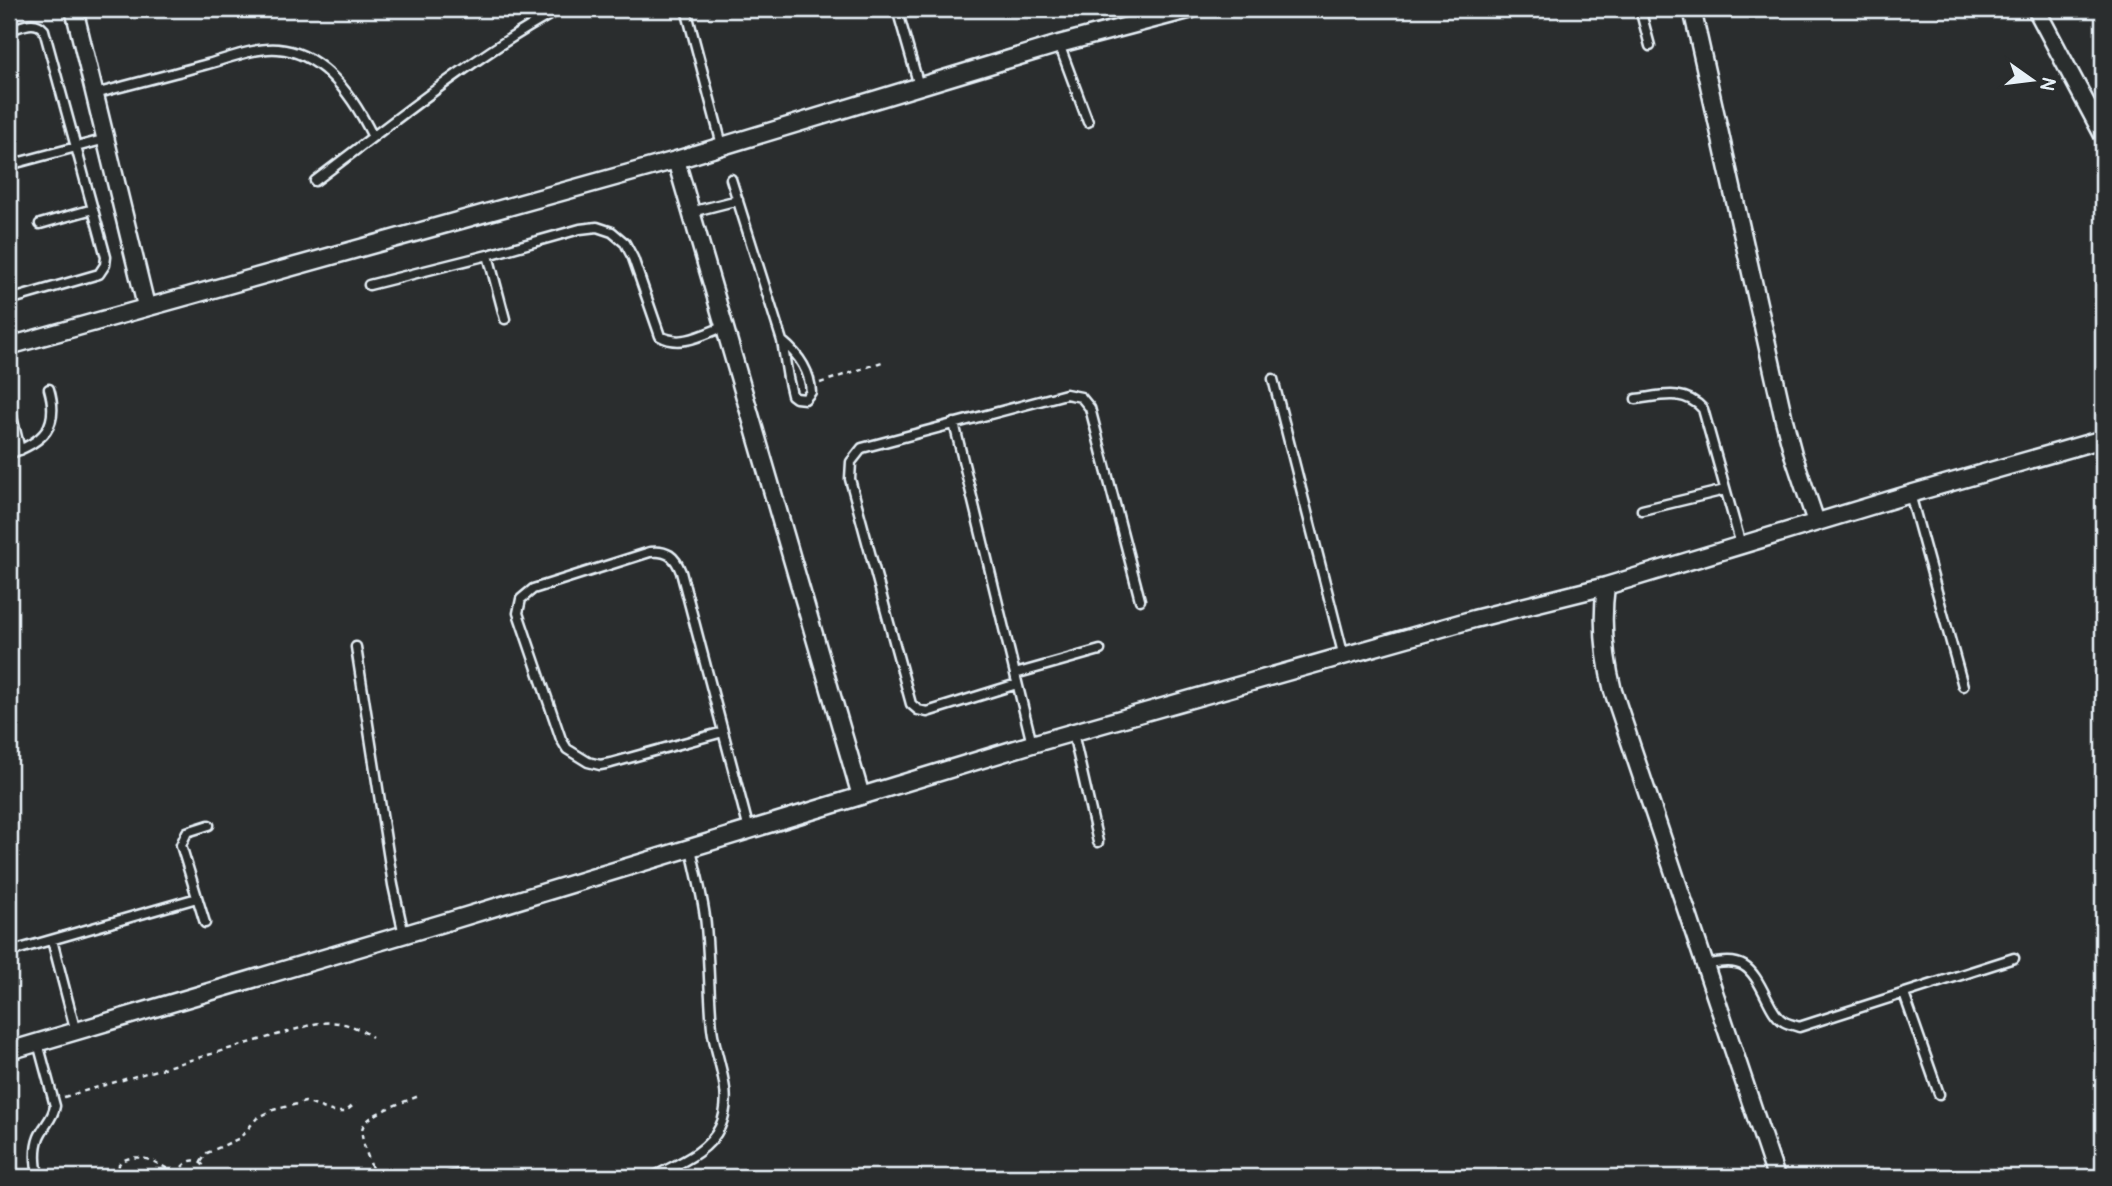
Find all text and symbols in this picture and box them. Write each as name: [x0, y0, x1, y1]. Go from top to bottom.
north arrow: [1996, 46, 2066, 116]
text: N: [2034, 75, 2061, 93]

